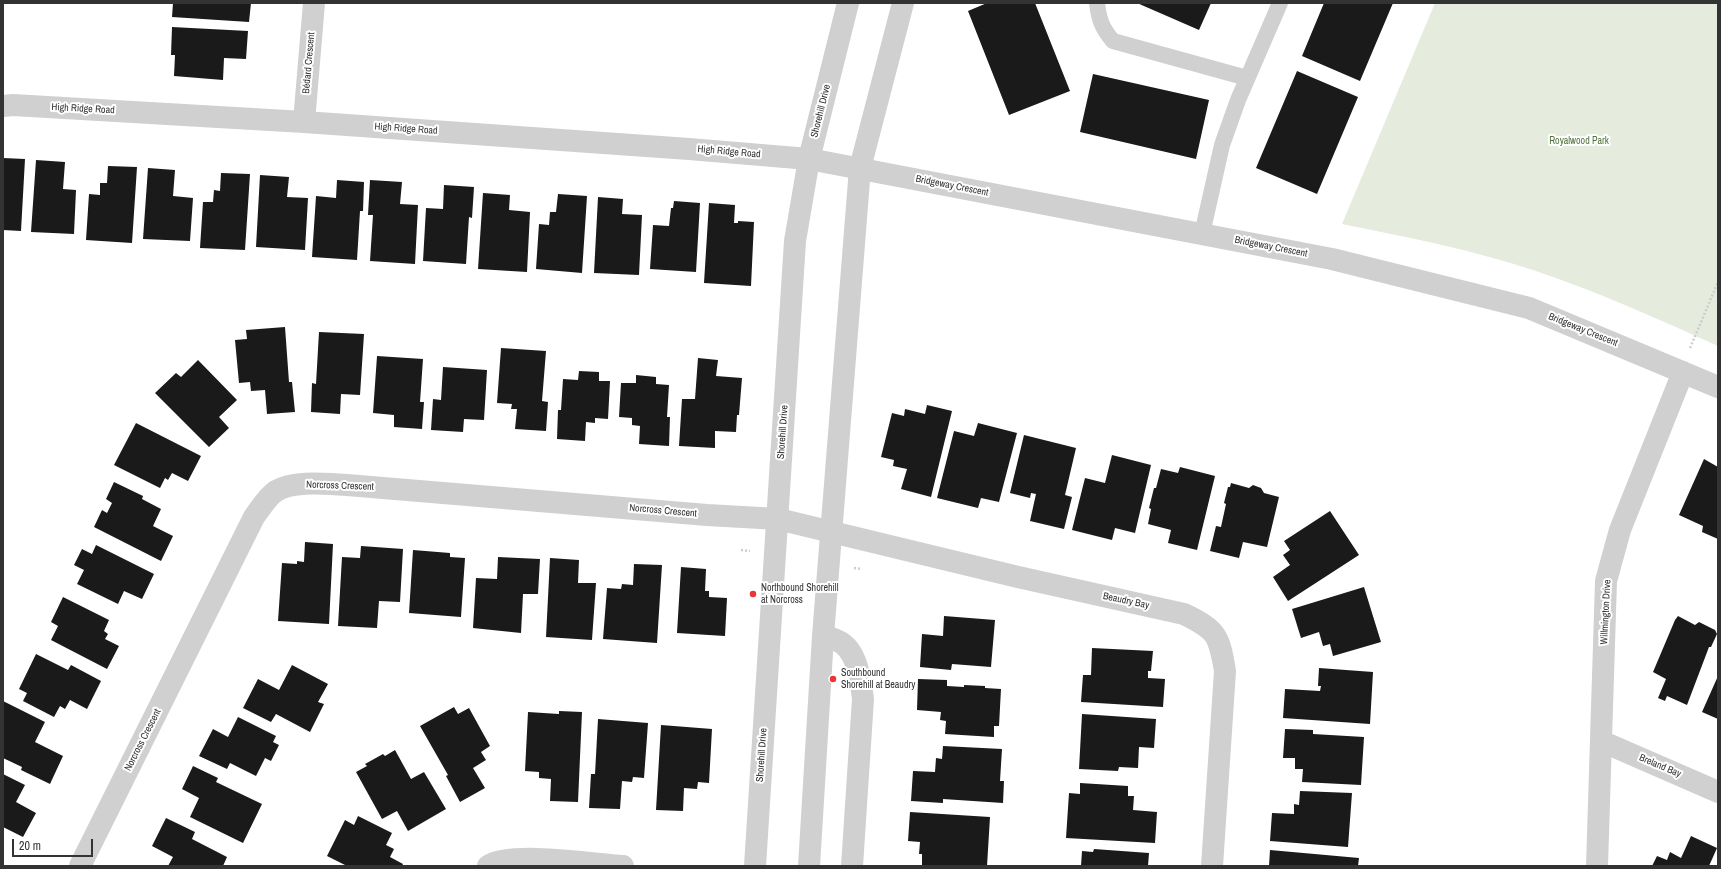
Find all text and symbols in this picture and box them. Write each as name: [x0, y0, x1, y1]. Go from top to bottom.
street label: Bédard Crescent: [300, 32, 318, 94]
street label: Shorehill Drive: [809, 83, 833, 139]
street label: High Ridge Road: [51, 101, 115, 117]
street label: High Ridge Road: [374, 121, 438, 137]
park label: Royalwood Park: [1549, 135, 1609, 147]
street label: High Ridge Road: [697, 143, 761, 161]
street label: Bridgeway Crescent: [915, 173, 989, 199]
street label: Bridgeway Crescent: [1234, 234, 1308, 260]
street label: Bridgeway Crescent: [1547, 311, 1619, 349]
street label: Shorehill Drive: [775, 405, 791, 459]
street label: Norcross Crescent: [306, 479, 374, 493]
street label: Norcross Crescent: [629, 502, 697, 520]
street label: Willmington Drive: [1598, 579, 1614, 645]
place label: Northbound Shorehill at Norcross: [761, 582, 838, 606]
marker: Northbound Shorehill at Norcross: [748, 589, 758, 599]
street label: Beaudry Bay: [1102, 590, 1150, 612]
place label: Southbound Shorehill at Beaudry: [841, 667, 915, 690]
marker: Southbound Shorehill at Beaudry: [828, 674, 838, 684]
street label: Norcross Crescent: [122, 707, 164, 773]
street label: Shorehill Drive: [754, 728, 770, 782]
street label: Breland Bay: [1637, 752, 1683, 780]
scale bar: [14, 831, 95, 857]
text: 20 m: [19, 838, 41, 854]

